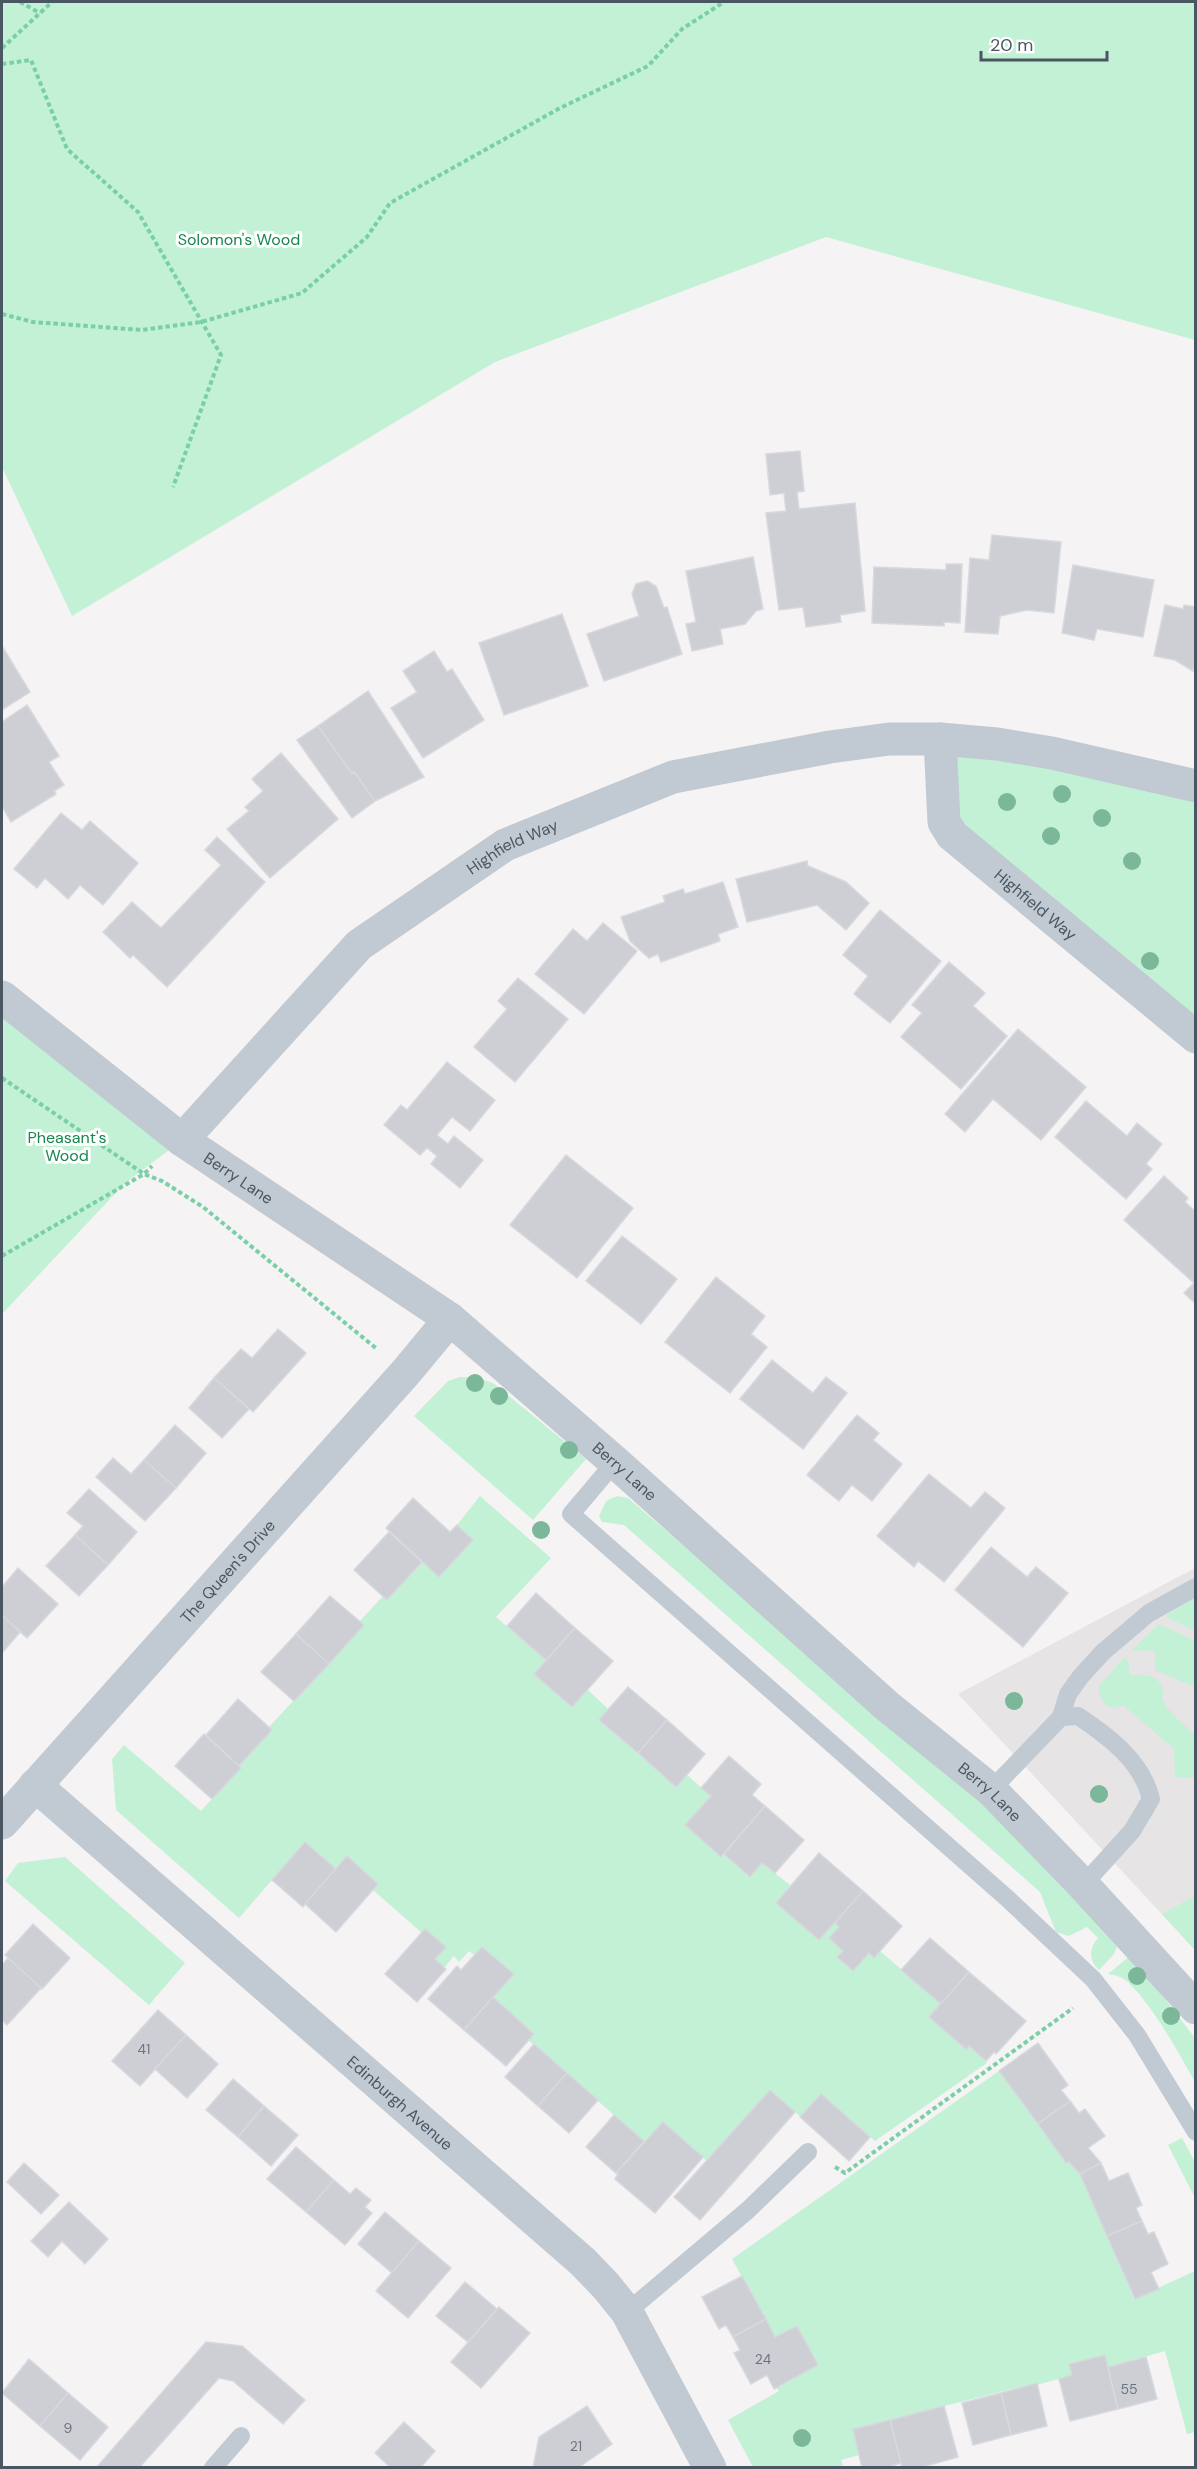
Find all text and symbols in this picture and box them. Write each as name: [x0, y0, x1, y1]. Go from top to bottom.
scale bar: [981, 24, 1107, 62]
text: 20 m: [990, 33, 1033, 57]
park label: Solomon's Wood: [178, 229, 300, 250]
street label: Highfield Way: [462, 814, 561, 879]
street label: Highfield Way: [990, 864, 1081, 945]
park label: Pheasant's Wood: [27, 1127, 107, 1166]
street label: Berry Lane: [200, 1147, 277, 1209]
street label: Berry Lane: [588, 1437, 662, 1505]
street label: The Queen's Drive: [176, 1515, 280, 1628]
street label: Berry Lane: [954, 1757, 1026, 1826]
house number: 41: [138, 2040, 150, 2058]
street label: Edinburgh Avenue: [343, 2051, 457, 2155]
house number: 24: [755, 2350, 772, 2368]
house number: 55: [1120, 2380, 1138, 2398]
house number: 9: [64, 2419, 73, 2437]
house number: 21: [570, 2437, 582, 2455]

